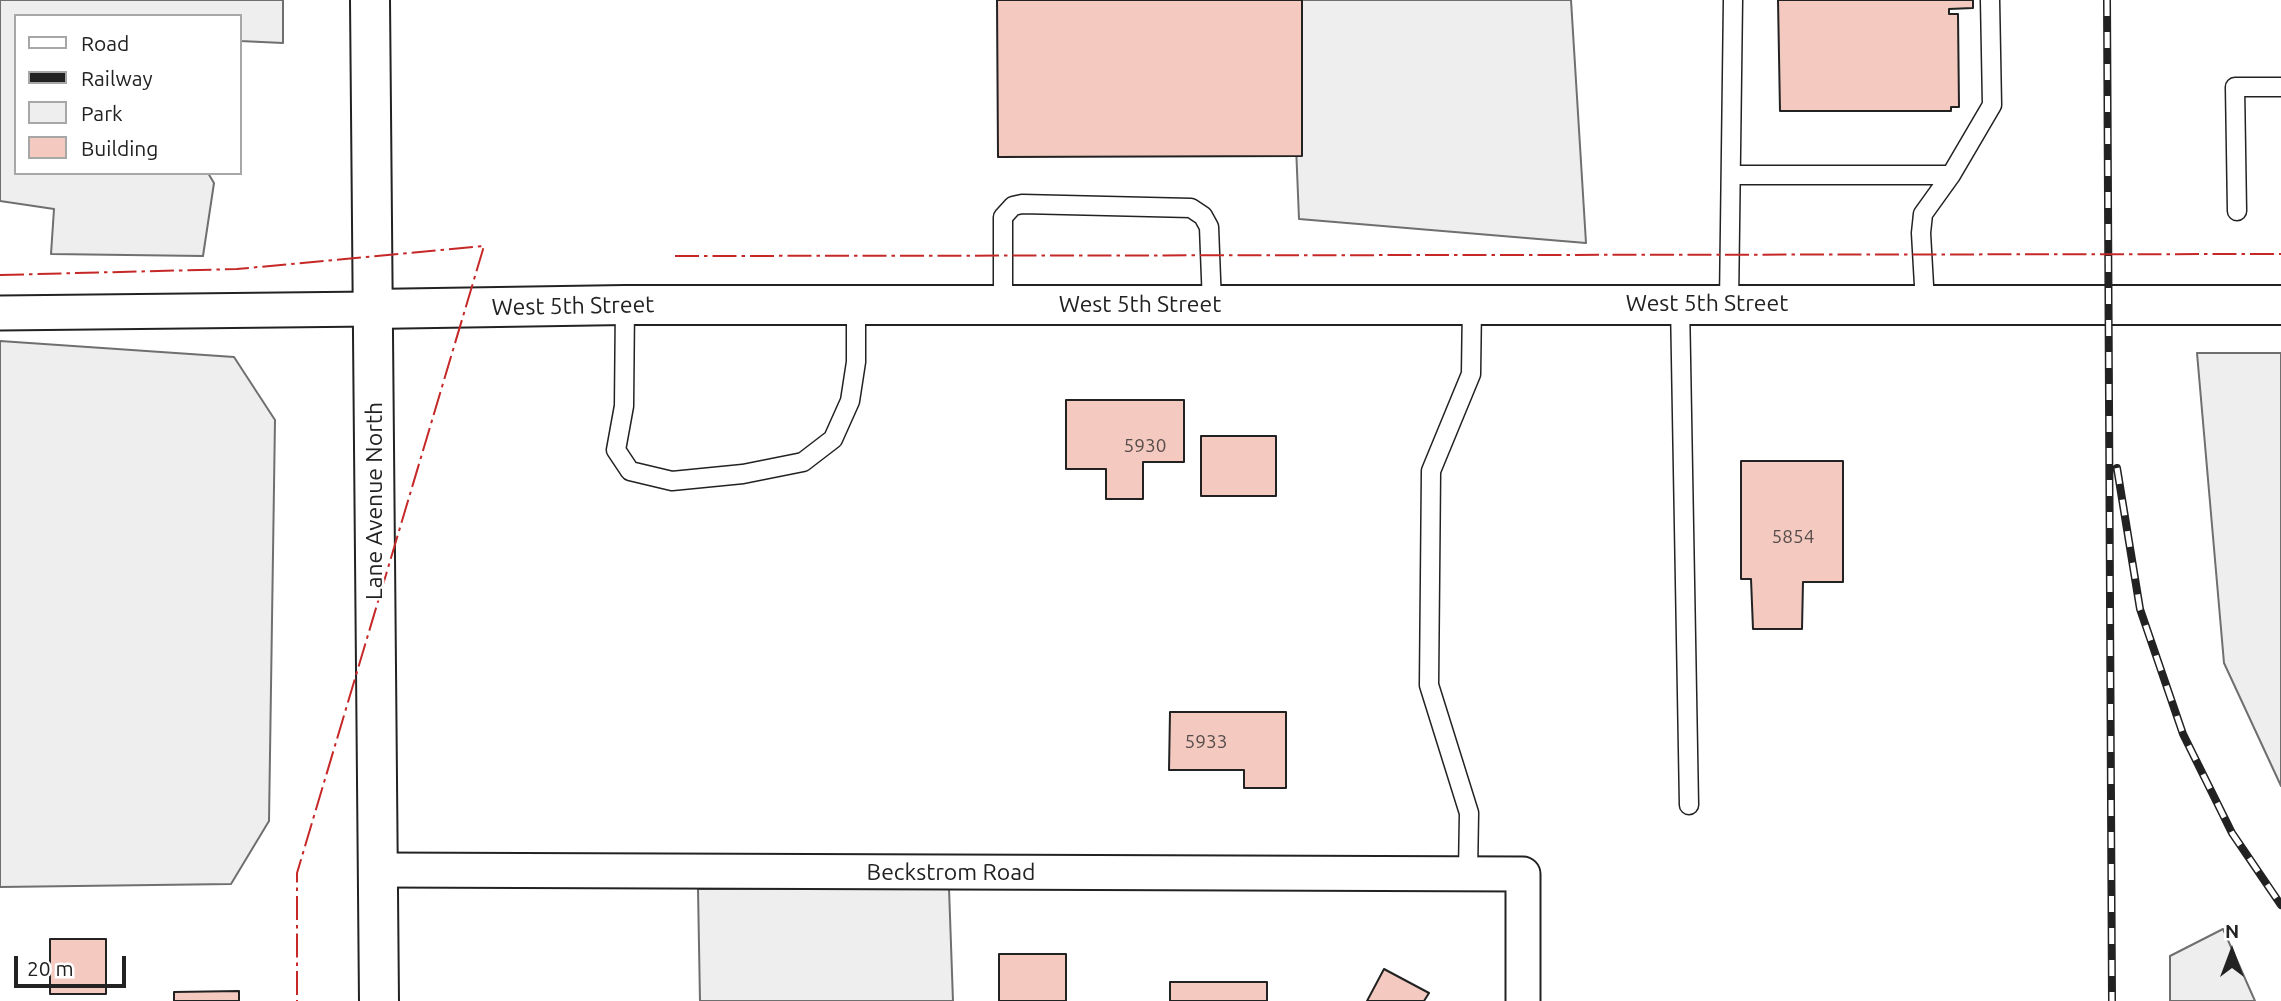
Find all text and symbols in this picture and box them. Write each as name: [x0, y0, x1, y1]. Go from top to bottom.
legend: [14, 14, 242, 175]
text: Road: [81, 31, 129, 55]
text: Railway: [81, 66, 153, 90]
text: Park: [81, 101, 123, 125]
text: Building: [81, 136, 158, 160]
street label: West 5th Street: [1626, 289, 1788, 317]
street label: West 5th Street: [1059, 290, 1221, 318]
street label: West 5th Street: [492, 291, 654, 321]
street label: Lane Avenue North: [360, 402, 388, 600]
house number: 5930: [1124, 435, 1166, 457]
house number: 5854: [1772, 526, 1814, 548]
house number: 5933: [1185, 731, 1227, 753]
street label: Beckstrom Road: [867, 858, 1035, 886]
north arrow: [2197, 917, 2267, 987]
text: N: [2225, 920, 2239, 942]
scale bar: [18, 942, 130, 986]
text: 20 m: [27, 956, 74, 980]

